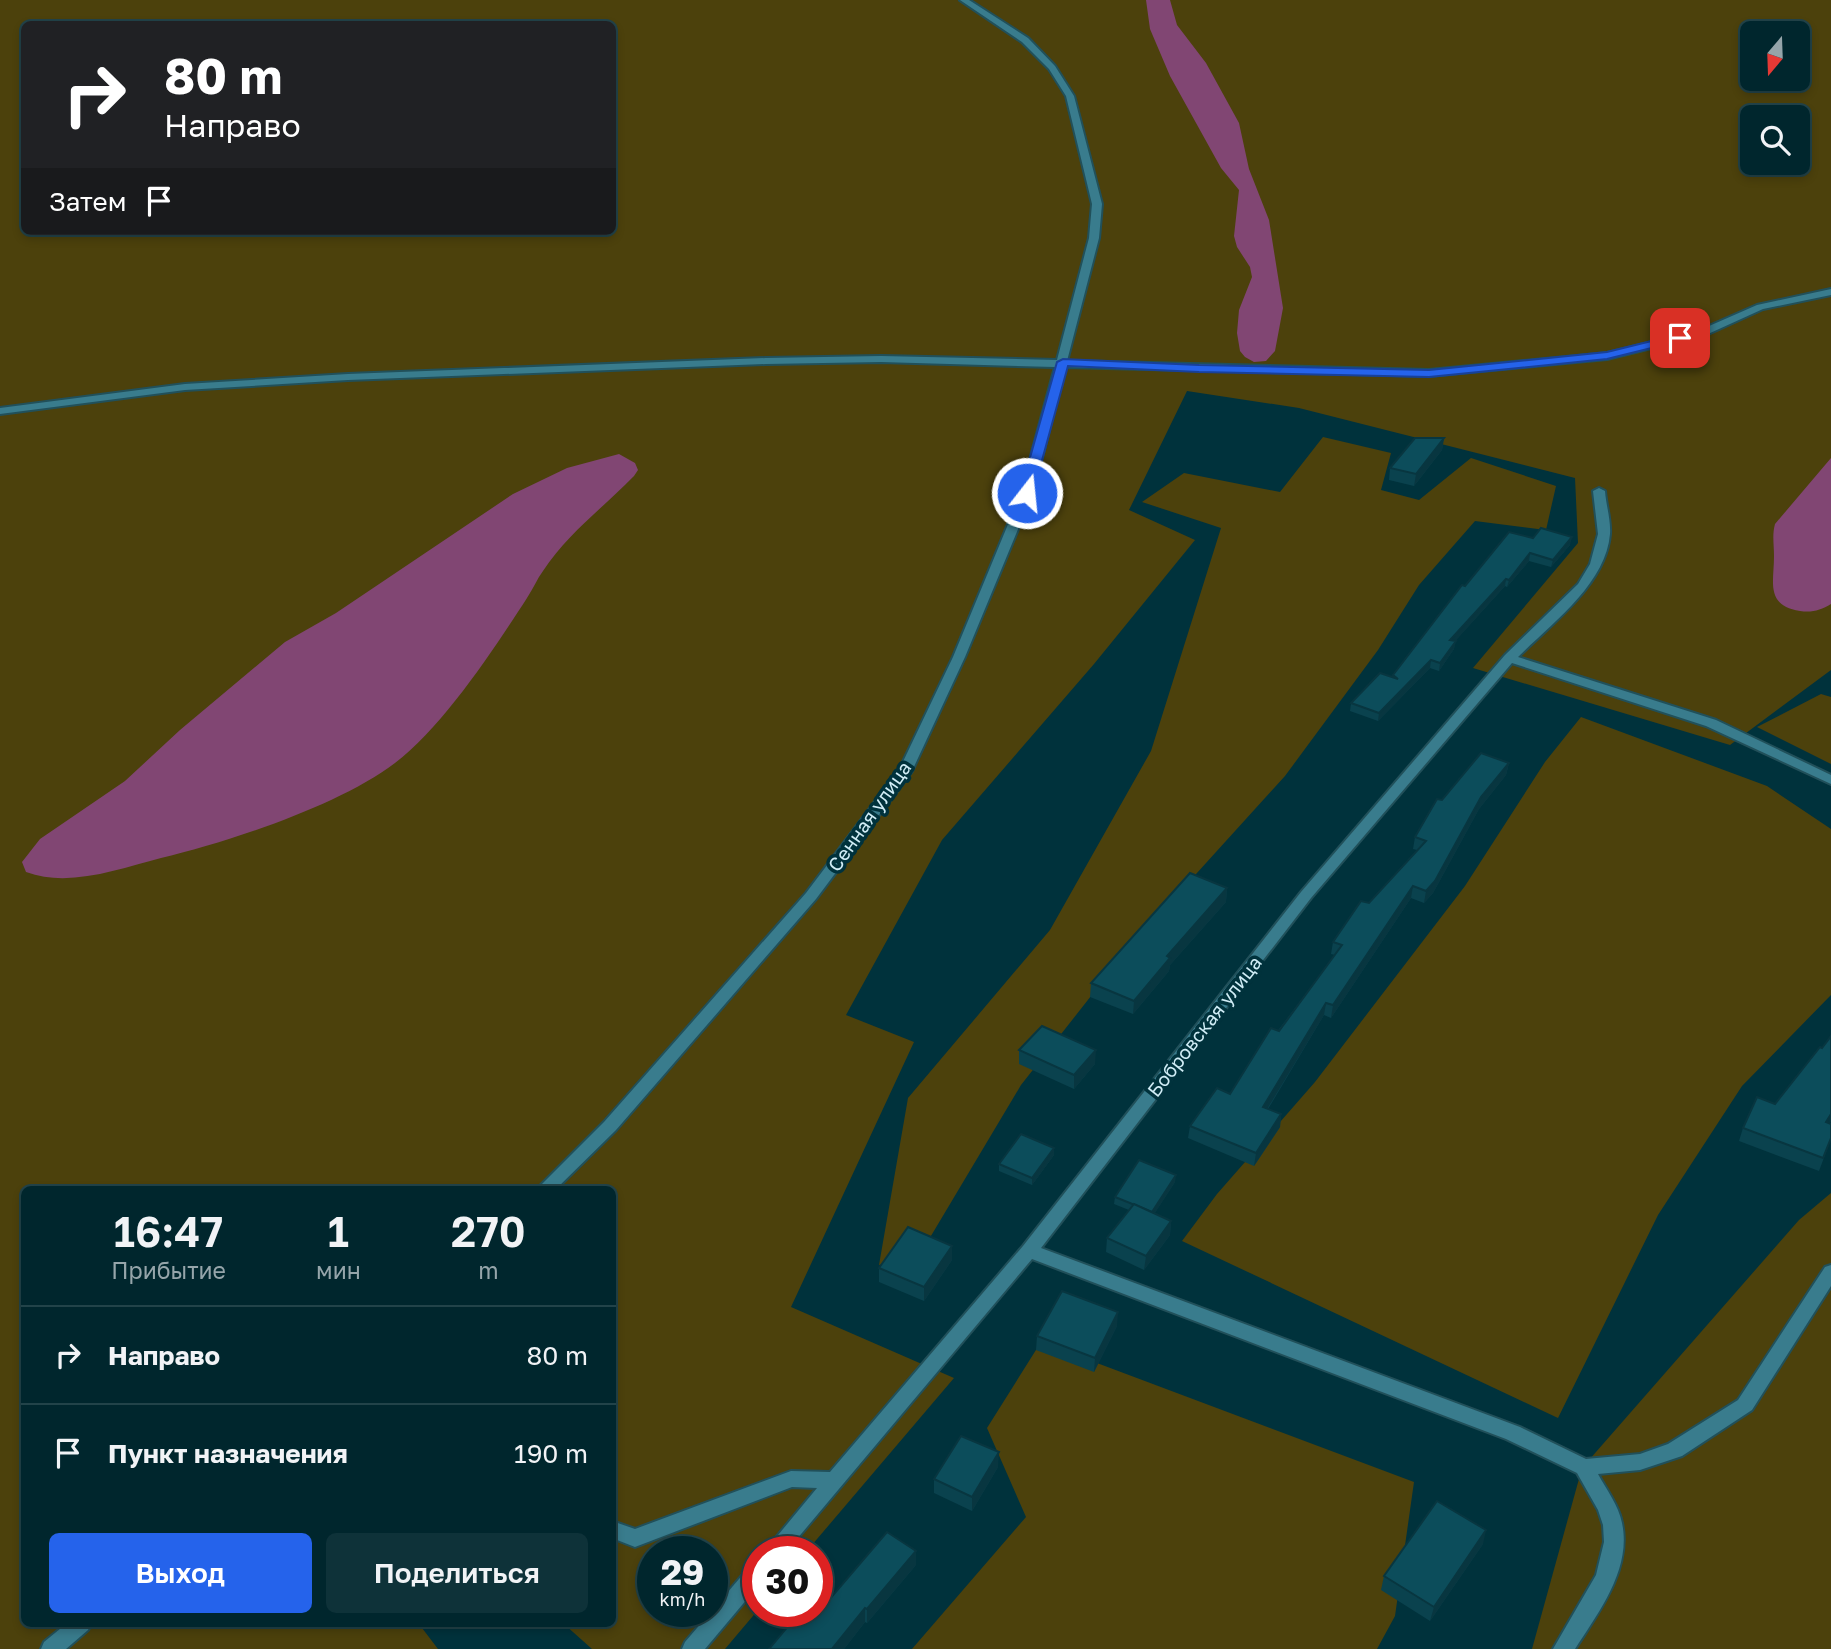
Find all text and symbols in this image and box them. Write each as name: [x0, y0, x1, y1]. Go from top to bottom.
north arrow: [1740, 21, 1810, 91]
map controls: [1740, 21, 1810, 175]
text: 80 m: [164, 46, 282, 105]
icon: right: [49, 49, 140, 140]
button: search: [1740, 105, 1810, 175]
text: Направо: [164, 106, 301, 144]
icon: arrive: [140, 182, 178, 220]
text: Затем: [49, 186, 126, 217]
pin: [1650, 308, 1710, 368]
icon: arrive: [1661, 319, 1699, 357]
position arrow: [990, 456, 1064, 530]
street label: Сенная улица: [823, 757, 915, 875]
street label: Бобровская улица: [1142, 951, 1266, 1101]
text: 16:47: [114, 1206, 223, 1256]
text: 1: [328, 1206, 349, 1256]
text: 270: [451, 1206, 526, 1256]
text: Прибытие: [111, 1256, 226, 1284]
text: мин: [316, 1256, 361, 1284]
text: m: [478, 1256, 499, 1284]
icon: right: [49, 1336, 87, 1374]
text: Направо: [108, 1340, 220, 1371]
text: 80 m: [527, 1340, 588, 1371]
icon: arrive: [49, 1434, 87, 1472]
text: Пункт назначения: [108, 1438, 348, 1469]
text: 190 m: [514, 1438, 588, 1469]
button: Выход: [49, 1533, 312, 1613]
button: Поделиться: [326, 1533, 588, 1613]
speed limit sign: 30: [742, 1536, 833, 1627]
text: 29: [661, 1551, 704, 1593]
text: km/h: [660, 1588, 705, 1610]

